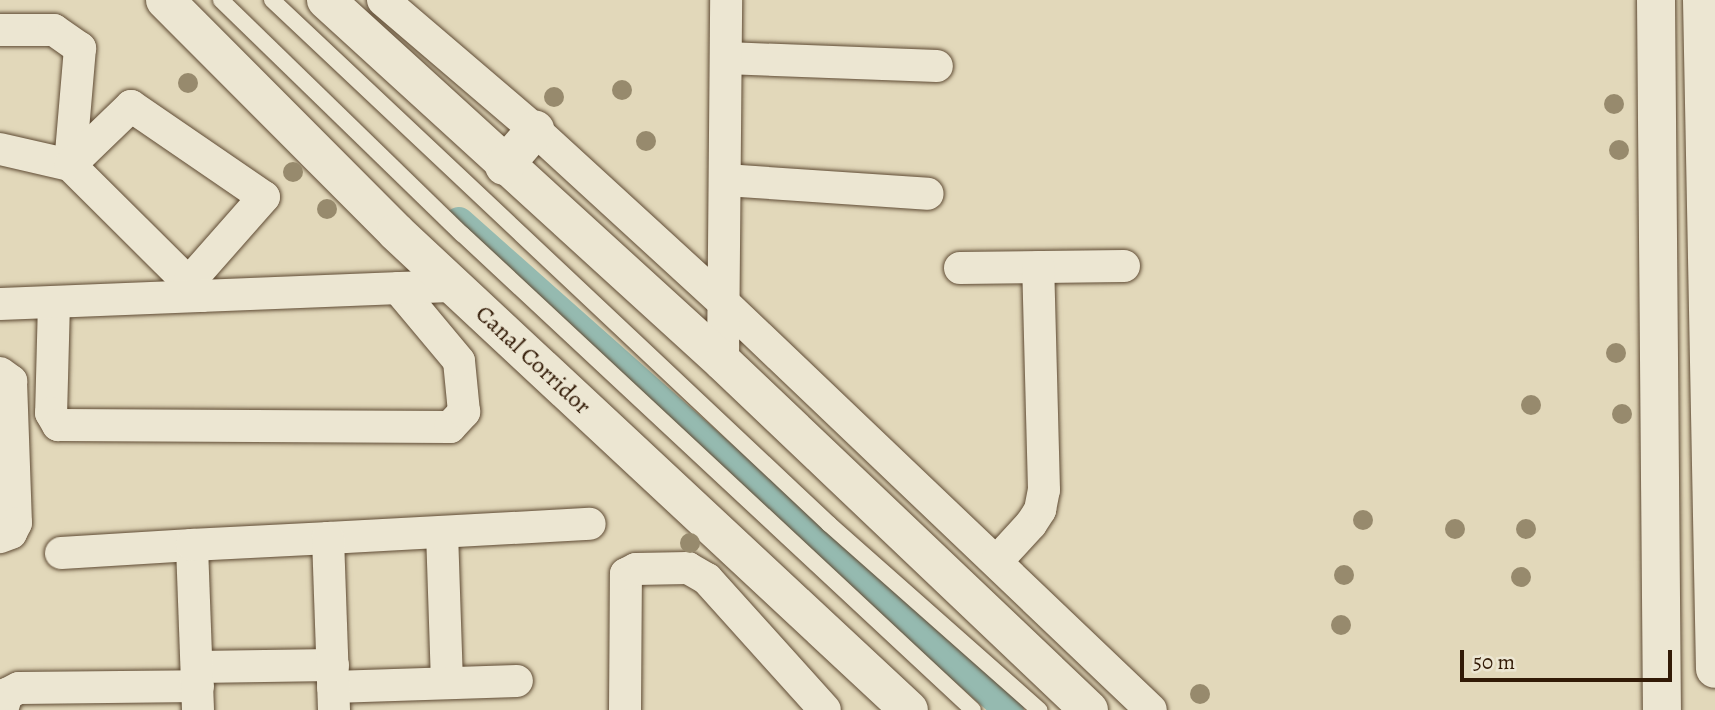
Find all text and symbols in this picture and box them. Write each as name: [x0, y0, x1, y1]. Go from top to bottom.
street label: Canal Corridor: [469, 299, 597, 421]
scale bar: [1463, 636, 1675, 680]
text: 50 m: [1473, 648, 1515, 676]

